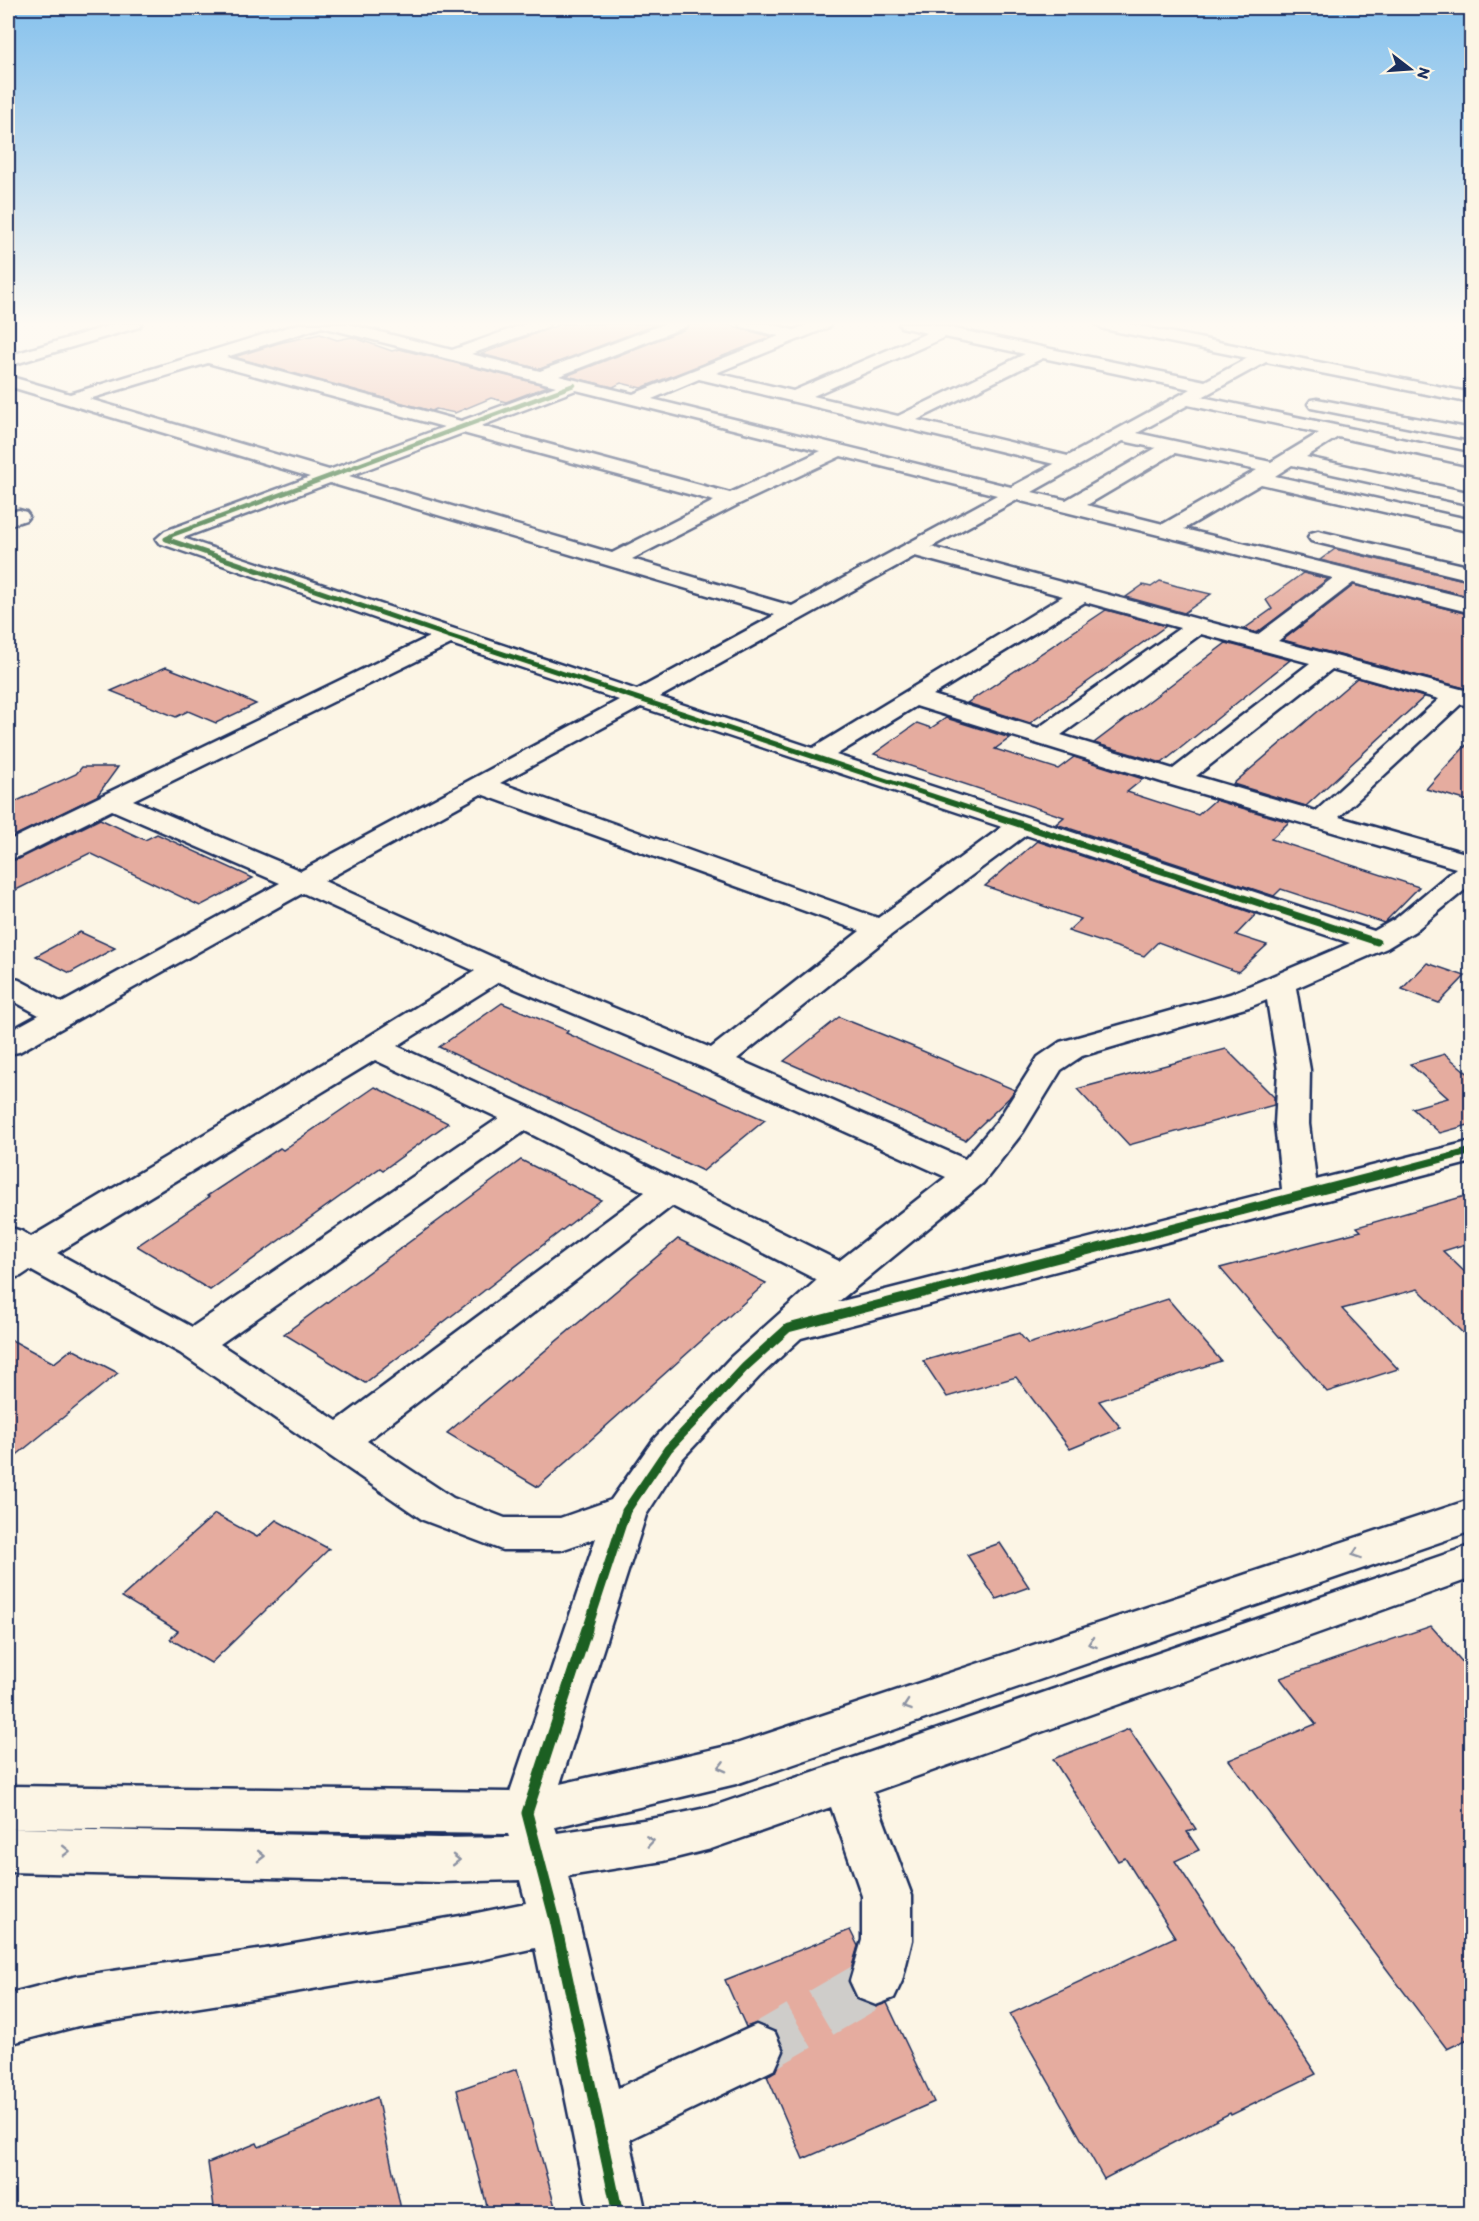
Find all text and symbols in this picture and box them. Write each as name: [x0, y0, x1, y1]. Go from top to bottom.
north arrow: [1380, 39, 1440, 99]
text: N: [1413, 65, 1435, 81]
one-way arrow: [1351, 1546, 1362, 1559]
one-way arrow: [1087, 1636, 1098, 1648]
one-way arrow: [902, 1698, 913, 1711]
one-way arrow: [718, 1760, 728, 1773]
one-way arrow: [645, 1836, 654, 1848]
one-way arrow: [61, 1845, 70, 1857]
one-way arrow: [256, 1849, 265, 1862]
one-way arrow: [451, 1854, 460, 1866]

